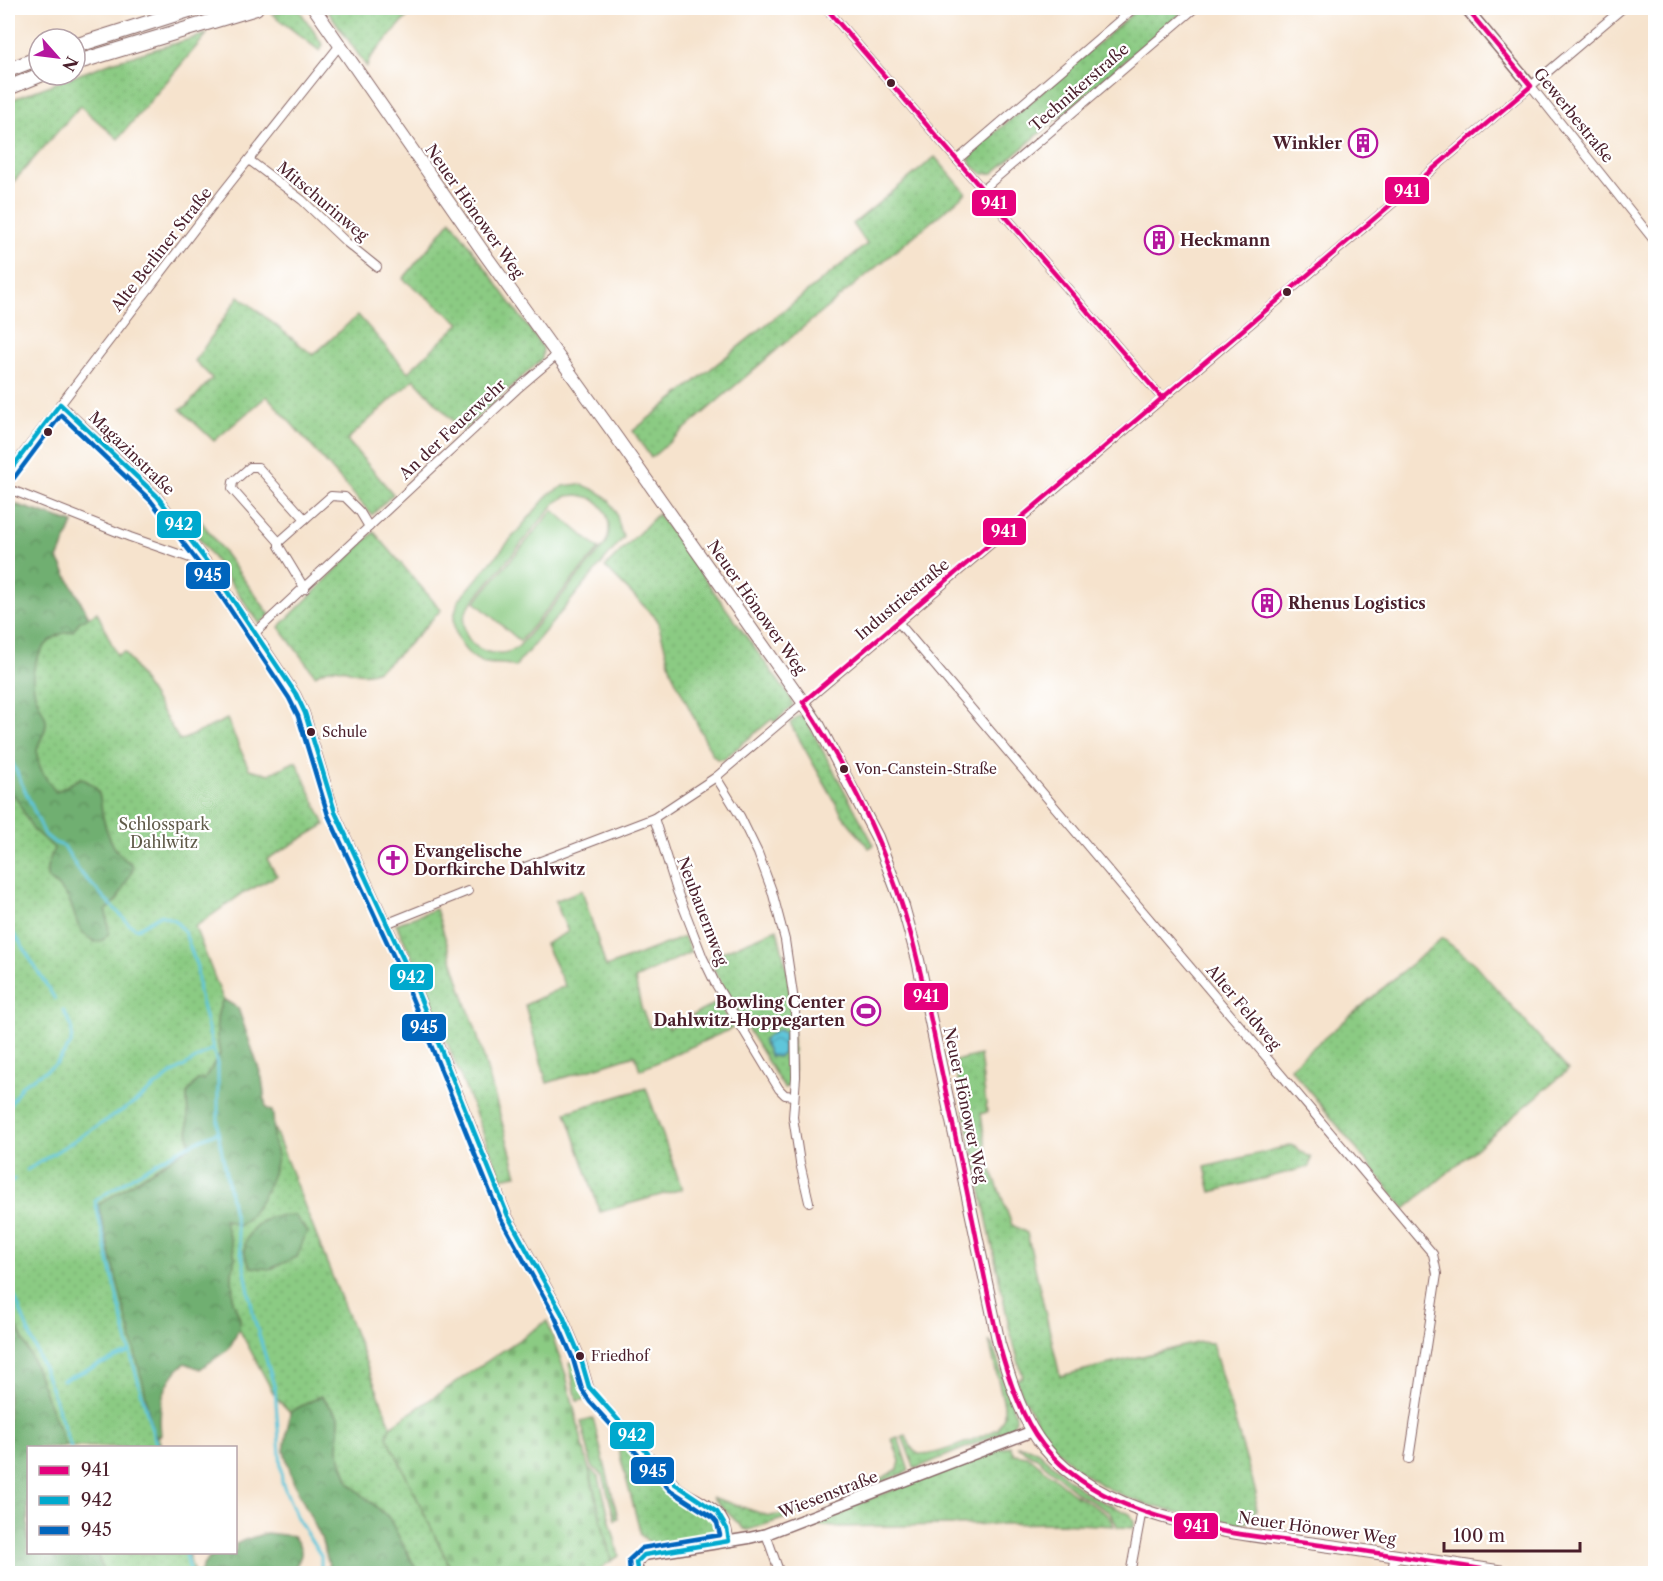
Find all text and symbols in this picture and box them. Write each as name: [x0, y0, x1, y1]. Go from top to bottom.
north arrow: [27, 27, 87, 87]
street label: Technikerstraße: [1025, 39, 1133, 135]
text: N: [58, 53, 82, 75]
street label: Gewerbestraße: [1530, 63, 1618, 167]
unlabelled marker: [885, 77, 897, 89]
building icon: Winkler: [1347, 127, 1379, 159]
place label: Winkler: [1272, 133, 1342, 153]
street label: Neuer Hönower Weg: [421, 140, 529, 282]
street label: Mitschurinweg: [273, 157, 373, 245]
line badge: 941: [1384, 176, 1430, 205]
text: 941: [1394, 181, 1421, 201]
street label: Alte Berliner Straße: [106, 183, 216, 316]
line badge: 941: [971, 189, 1017, 217]
text: 941: [981, 193, 1008, 213]
building icon: Heckmann: [1143, 224, 1175, 256]
place label: Heckmann: [1180, 230, 1270, 250]
unlabelled marker: [1281, 286, 1293, 298]
street label: An der Feuerwehr: [394, 374, 510, 484]
street label: Magazinstraße: [85, 407, 179, 499]
unlabelled marker: [42, 426, 54, 438]
line badge: 942: [156, 510, 202, 539]
text: 942: [165, 514, 193, 534]
line badge: 941: [982, 517, 1027, 546]
text: 941: [991, 521, 1018, 541]
street label: Neuer Hönower Weg: [703, 536, 811, 678]
street label: Industriestraße: [851, 554, 953, 644]
line badge: 945: [185, 561, 231, 590]
text: 945: [194, 565, 222, 585]
building icon: Rhenus Logistics: [1251, 587, 1283, 619]
place label: Rhenus Logistics: [1288, 593, 1426, 613]
place label: Schule: [322, 723, 367, 741]
marker: Schule: [305, 726, 317, 738]
place label: Von-Canstein-Straße: [854, 760, 997, 778]
marker: Von-Canstein-Straße: [838, 763, 850, 775]
park label: Schlosspark Dahlwitz: [119, 814, 210, 852]
place label: Evangelische Dorfkirche Dahlwitz: [414, 841, 585, 879]
church icon: Evangelische Dorfkirche Dahlwitz: [377, 844, 409, 876]
street label: Neubauernweg: [673, 854, 733, 969]
street label: Alter Feldweg: [1202, 960, 1286, 1054]
line badge: 942: [389, 963, 434, 991]
text: 942: [397, 967, 425, 987]
line badge: 941: [903, 982, 949, 1011]
text: 941: [913, 986, 940, 1006]
place label: Bowling Center Dahlwitz-Hoppegarten: [654, 992, 845, 1030]
sports icon: Bowling Center Dahlwitz-Hoppegarten: [850, 995, 882, 1027]
line badge: 945: [401, 1013, 447, 1042]
text: 945: [410, 1017, 438, 1037]
street label: Neuer Hönower Weg: [940, 1025, 992, 1185]
place label: Friedhof: [591, 1347, 651, 1365]
marker: Friedhof: [574, 1350, 586, 1362]
line badge: 942: [609, 1421, 655, 1450]
text: 942: [618, 1425, 646, 1445]
legend: [27, 1446, 237, 1554]
line badge: 945: [630, 1456, 675, 1485]
text: 941: [81, 1459, 110, 1481]
text: 945: [639, 1461, 667, 1481]
street label: Wiesenstraße: [774, 1466, 881, 1523]
text: 942: [81, 1489, 112, 1511]
street label: Neuer Hönower Weg: [1237, 1507, 1398, 1549]
line badge: 941: [1173, 1512, 1219, 1540]
scale bar: [1444, 1515, 1580, 1553]
text: 941: [1183, 1516, 1210, 1536]
text: 945: [81, 1519, 112, 1541]
text: 100 m: [1453, 1525, 1505, 1547]

